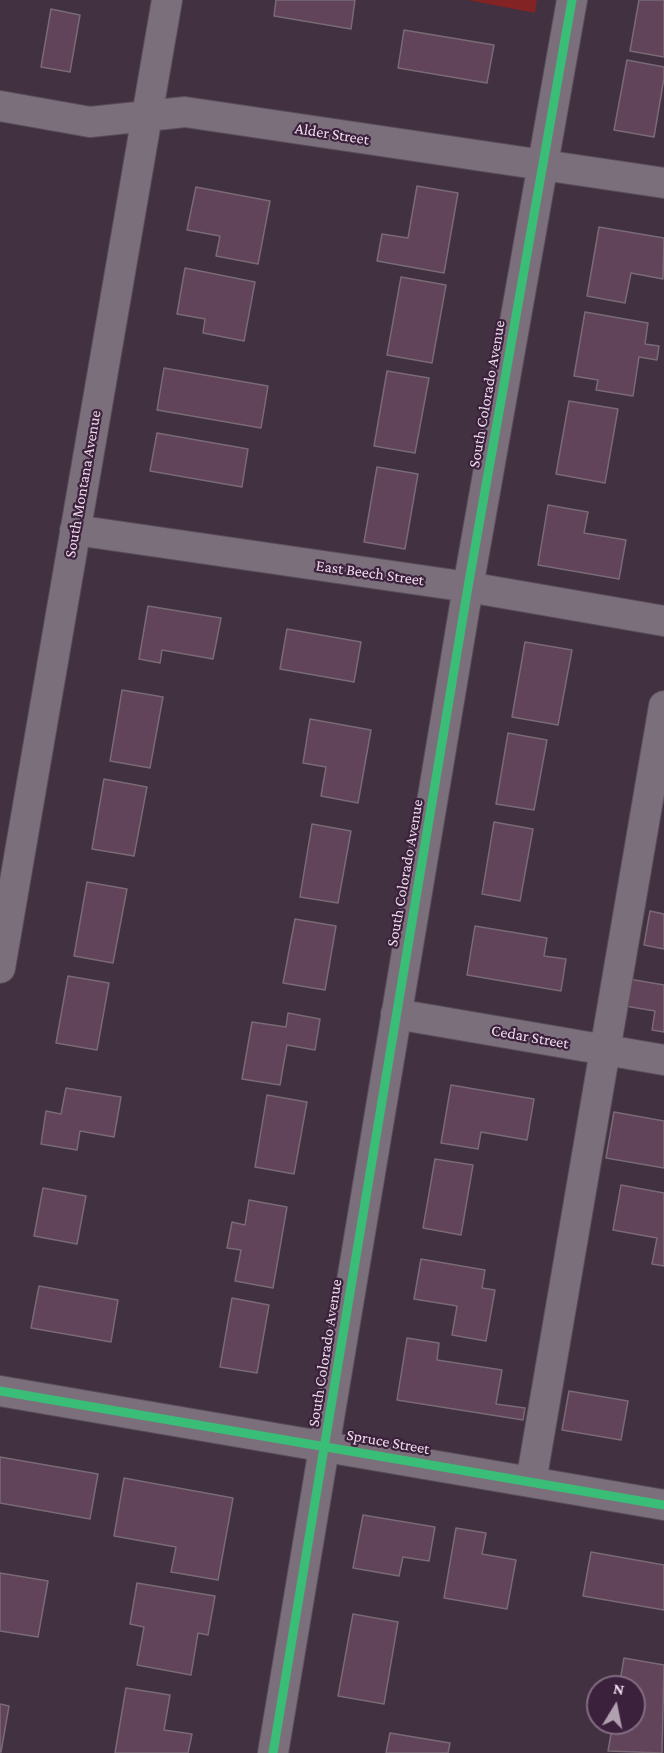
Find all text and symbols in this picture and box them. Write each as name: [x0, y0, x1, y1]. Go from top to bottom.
street label: Alder Street: [293, 119, 371, 149]
street label: South Colorado Avenue: [465, 319, 509, 469]
street label: South Montana Avenue: [61, 409, 105, 559]
street label: East Beech Street: [315, 556, 425, 590]
street label: South Colorado Avenue: [383, 798, 427, 948]
street label: Cedar Street: [490, 1021, 570, 1053]
street label: South Colorado Avenue: [304, 1278, 346, 1428]
street label: Spruce Street: [345, 1425, 431, 1459]
north arrow: [586, 1675, 646, 1735]
text: N: [612, 1679, 626, 1698]

